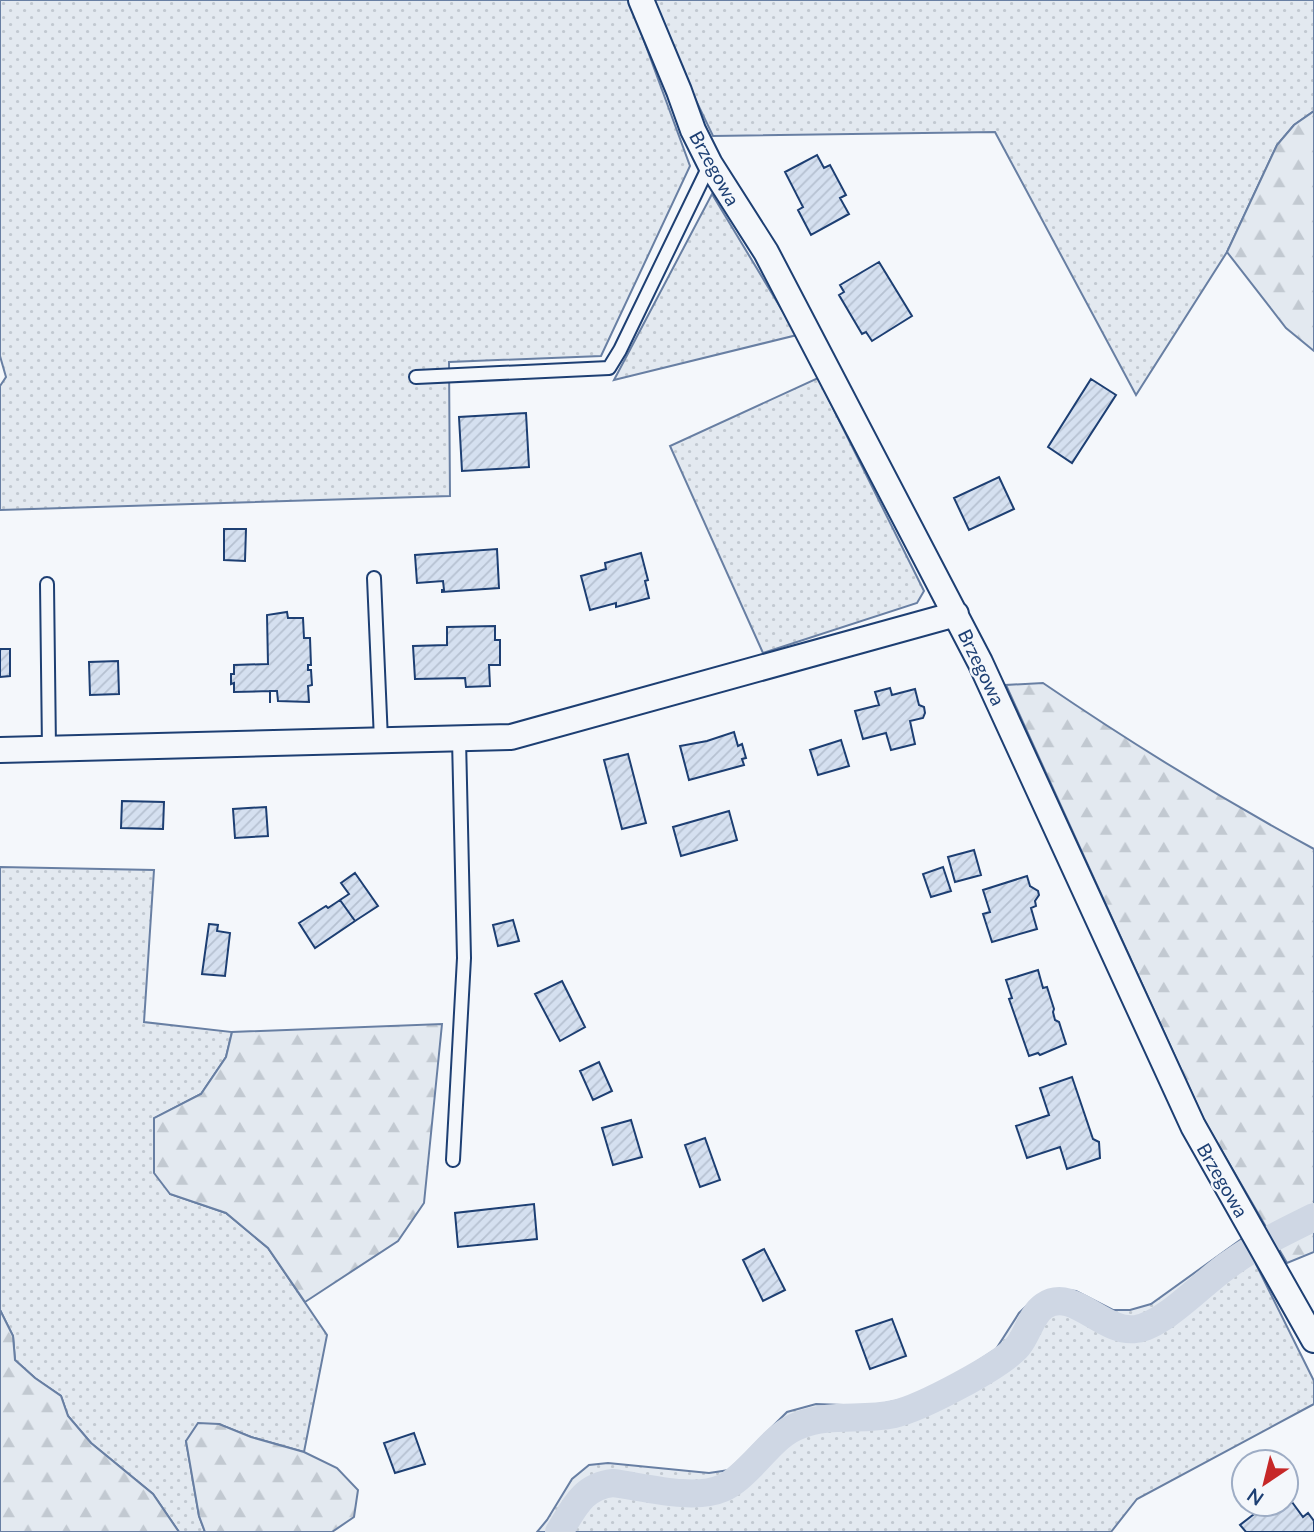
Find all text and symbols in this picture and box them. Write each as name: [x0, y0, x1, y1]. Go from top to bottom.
street label: Brzegowa: [685, 127, 745, 209]
street label: Brzegowa: [954, 625, 1010, 709]
street label: Brzegowa: [1193, 1139, 1253, 1221]
north arrow: [1230, 1448, 1300, 1518]
text: N: [1242, 1484, 1268, 1511]

